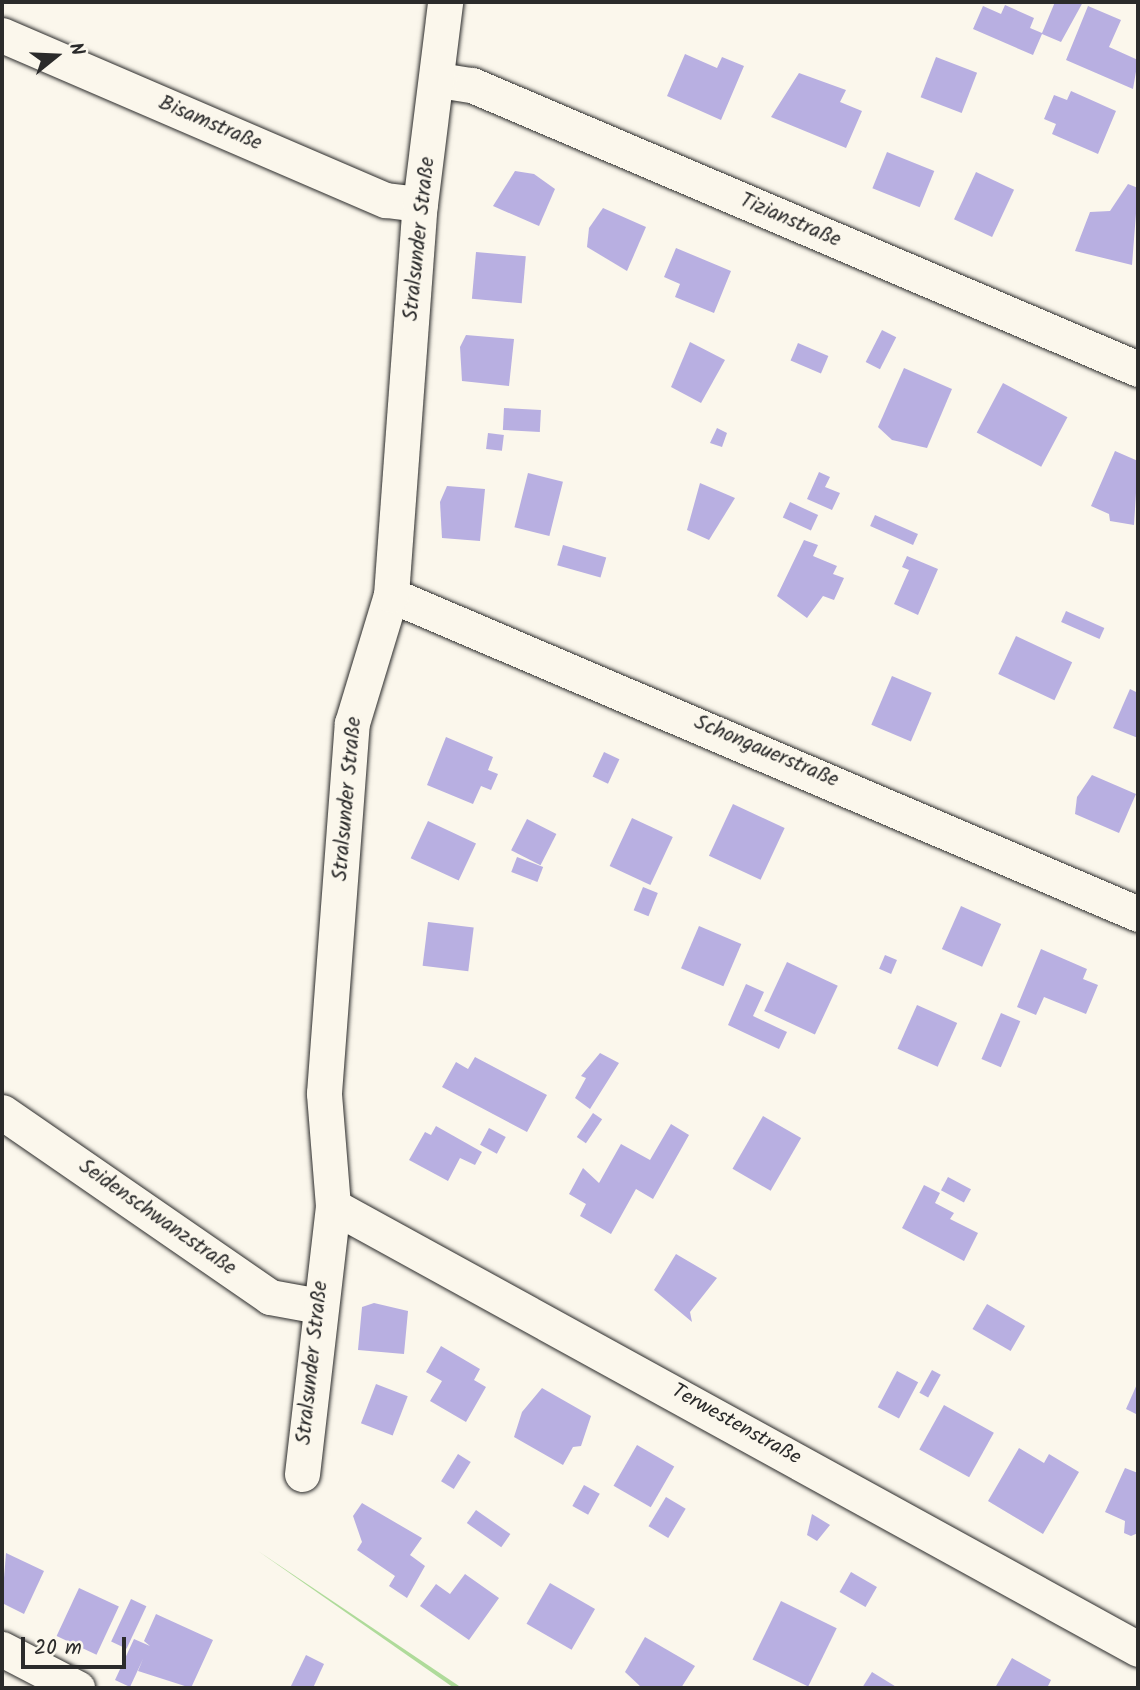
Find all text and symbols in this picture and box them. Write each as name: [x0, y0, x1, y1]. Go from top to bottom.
north arrow: [21, 21, 91, 91]
text: N: [60, 39, 92, 60]
street label: Bisamstraße: [155, 91, 265, 157]
street label: Stralsunder Straße: [399, 156, 441, 322]
street label: Tizianstraße: [736, 188, 844, 254]
street label: Schongauerstraße: [690, 710, 842, 794]
street label: Stralsunder Straße: [328, 716, 368, 882]
street label: Seidenschwanzstraße: [73, 1154, 241, 1282]
street label: Stralsunder Straße: [292, 1280, 334, 1446]
street label: Terwestenstraße: [667, 1379, 805, 1471]
scale bar: [24, 1624, 130, 1668]
text: 20 m: [34, 1632, 82, 1665]

